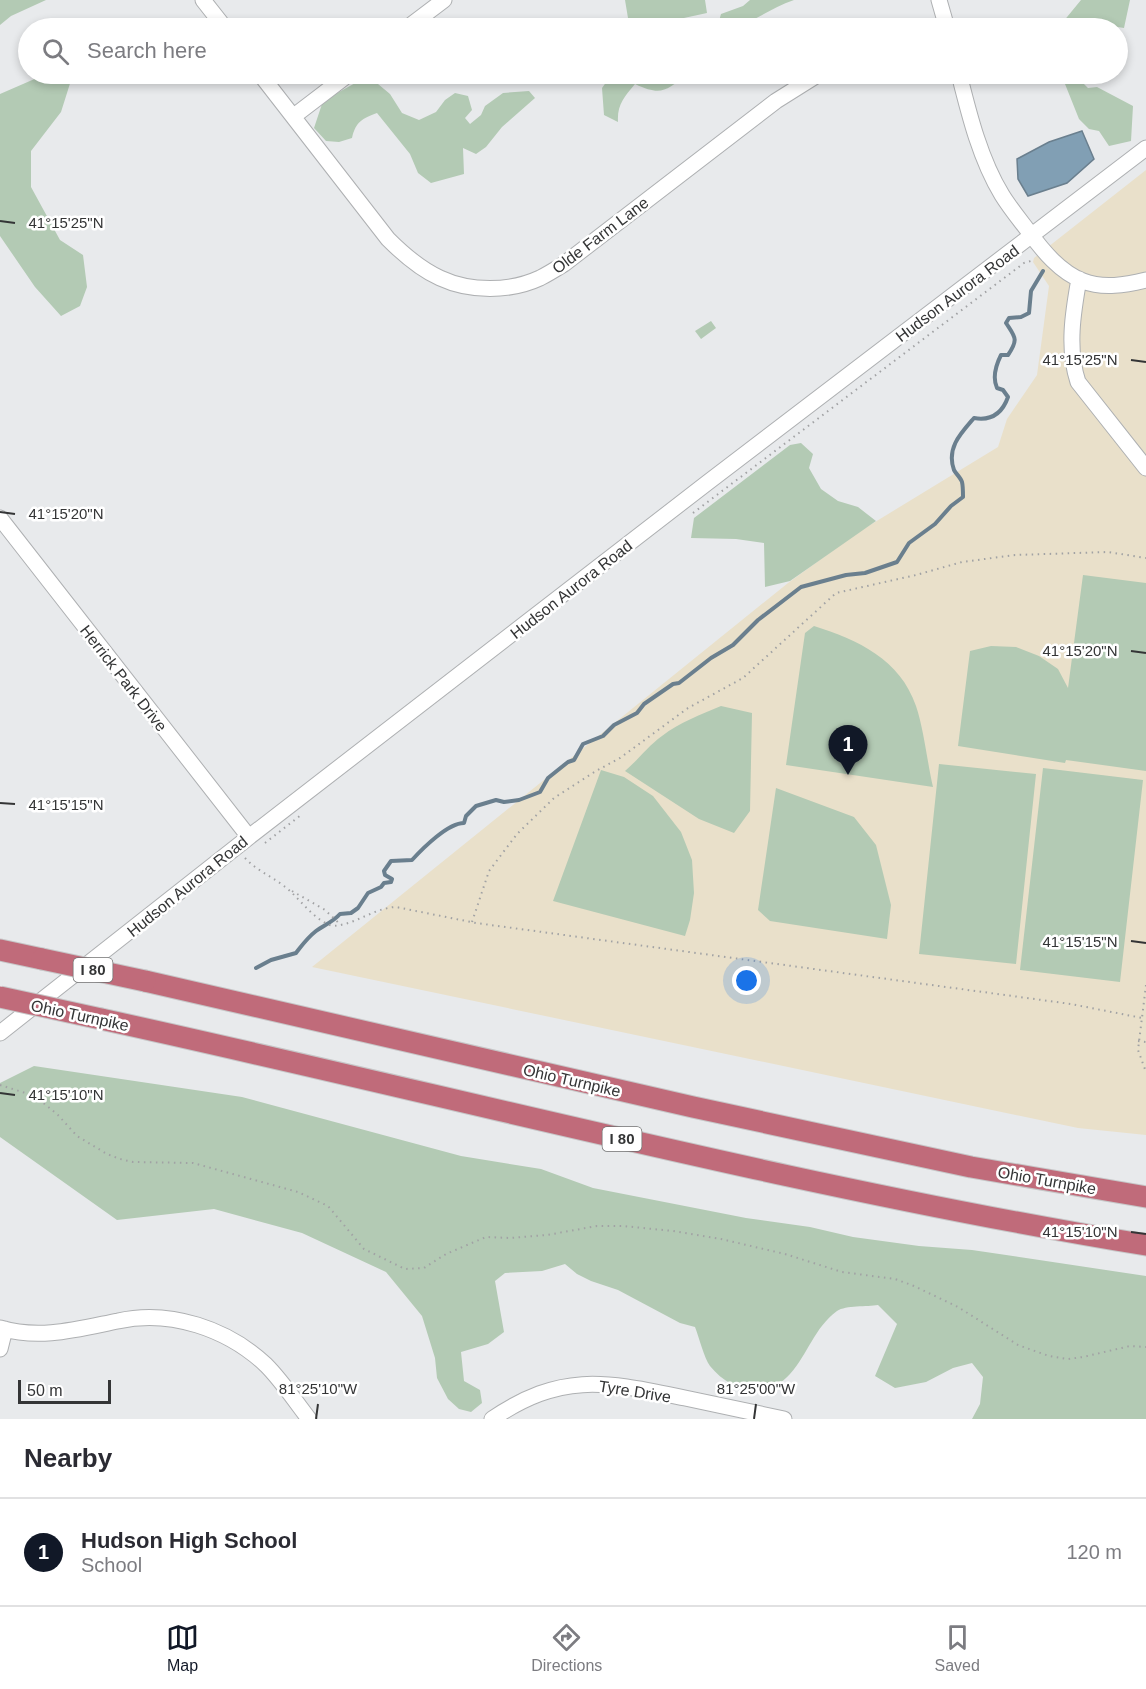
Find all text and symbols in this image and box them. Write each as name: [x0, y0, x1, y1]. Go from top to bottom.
search box: [18, 18, 1128, 84]
icon: search: [39, 35, 72, 68]
text: Search here: [87, 38, 207, 63]
street label: Olde Farm Lane: [549, 194, 652, 277]
text: 41°15'25"N: [28, 214, 104, 231]
street label: Hudson Aurora Road: [893, 242, 1022, 345]
text: 41°15'25"N: [1042, 351, 1118, 368]
text: 41°15'20"N: [28, 505, 104, 522]
street label: Hudson Aurora Road: [507, 537, 635, 642]
street label: Herrick Park Drive: [77, 622, 170, 735]
text: 41°15'20"N: [1042, 642, 1118, 659]
pin: 1: [828, 726, 868, 775]
text: 41°15'15"N: [28, 796, 104, 813]
street label: Hudson Aurora Road: [124, 833, 251, 940]
text: 41°15'15"N: [1042, 933, 1118, 950]
road number: I 80: [74, 958, 112, 982]
your location: [732, 966, 761, 995]
street label: Ohio Turnpike: [29, 997, 130, 1034]
street label: Ohio Turnpike: [521, 1061, 622, 1100]
text: 41°15'10"N: [28, 1086, 104, 1103]
road number: I 80: [602, 1127, 642, 1151]
street label: Ohio Turnpike: [996, 1163, 1098, 1198]
text: 41°15'10"N: [1042, 1223, 1118, 1240]
scale bar: [18, 1377, 111, 1404]
street label: Tyre Drive: [598, 1377, 672, 1406]
text: 81°25'10"W: [279, 1380, 358, 1397]
text: 81°25'00"W: [717, 1380, 796, 1397]
text: 50 m: [27, 1382, 63, 1399]
text: Nearby: [24, 1443, 112, 1473]
text: Hudson High School: [81, 1528, 297, 1553]
text: 1: [38, 1541, 49, 1563]
text: 120 m: [1066, 1541, 1122, 1563]
text: School: [81, 1554, 142, 1576]
tab: Map: [166, 1621, 199, 1675]
tab: Directions: [531, 1621, 602, 1675]
tab: Saved: [935, 1621, 980, 1675]

